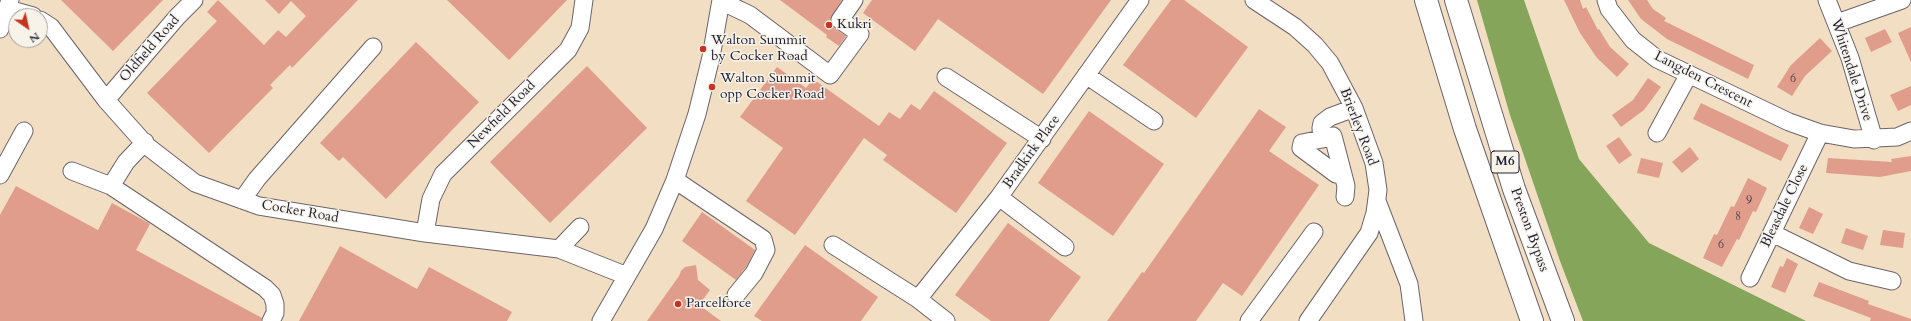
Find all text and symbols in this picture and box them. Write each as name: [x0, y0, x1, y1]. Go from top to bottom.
north arrow: [8, 8, 48, 48]
street label: Oldfield Road: [116, 12, 184, 86]
place label: Kukri: [837, 17, 872, 33]
street label: Whitendale Drive: [1827, 17, 1875, 123]
marker: Kukri: [824, 20, 834, 30]
text: N: [26, 29, 43, 46]
place label: Walton Summit by Cocker Road: [711, 33, 808, 66]
marker: Walton Summit by Cocker Road: [698, 44, 708, 54]
street label: Langden Crescent: [1651, 48, 1755, 112]
place label: Walton Summit opp Cocker Road: [720, 71, 824, 104]
house number: 6: [1790, 72, 1796, 86]
street label: Newfield Road: [464, 77, 540, 153]
marker: Walton Summit opp Cocker Road: [707, 82, 717, 92]
street label: Brierley Road: [1335, 86, 1381, 168]
street label: Bradkirk Place: [1000, 112, 1064, 192]
road number: M6: [1491, 151, 1519, 173]
street label: Bleasdale Close: [1758, 162, 1812, 250]
street label: Preston Bypass: [1506, 186, 1552, 274]
house number: 9: [1746, 194, 1752, 208]
street label: Cocker Road: [260, 197, 340, 227]
house number: 8: [1735, 210, 1741, 224]
house number: 6: [1718, 238, 1724, 252]
place label: Parcelforce: [686, 296, 751, 312]
marker: Parcelforce: [673, 299, 683, 309]

